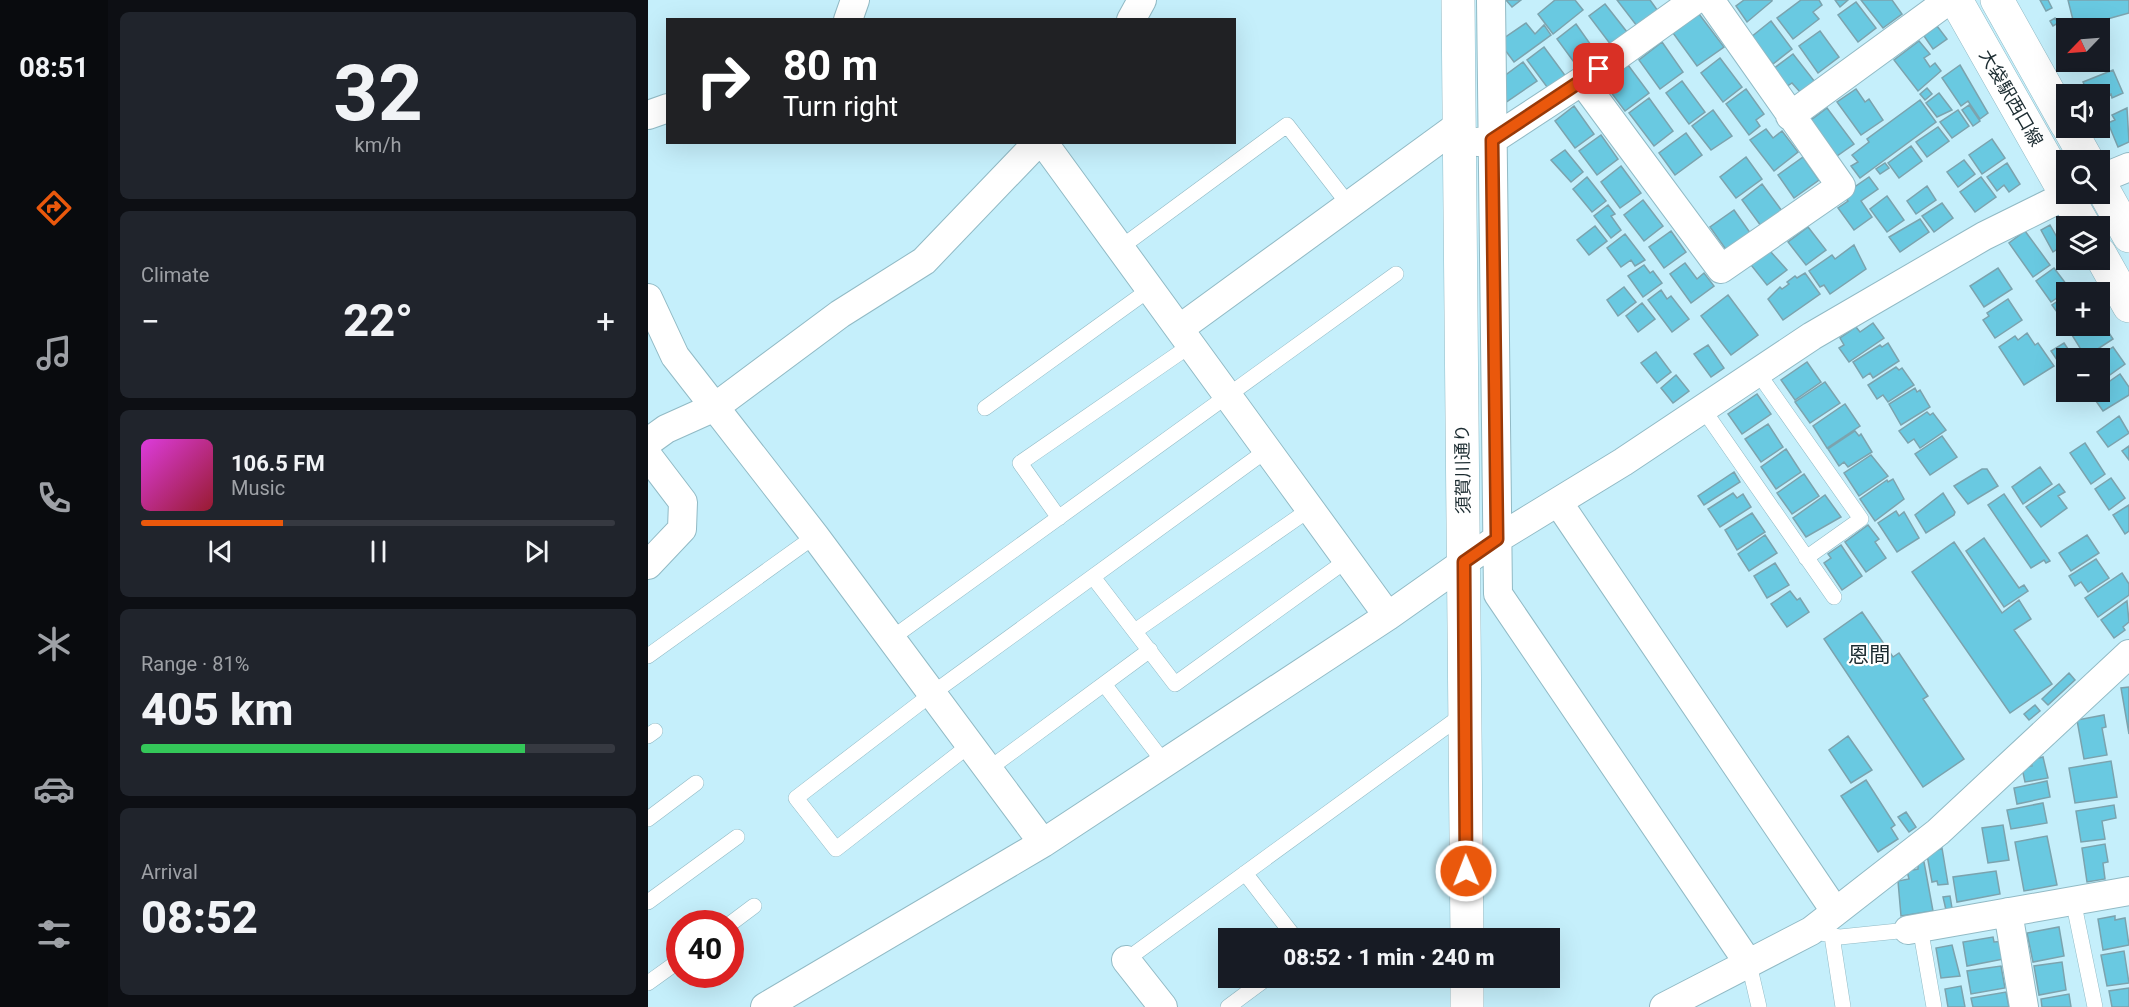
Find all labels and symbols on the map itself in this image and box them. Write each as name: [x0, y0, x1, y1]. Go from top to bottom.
north arrow: [2056, 18, 2110, 72]
pin: [1573, 43, 1624, 94]
street label: 大袋駅西口線: [1975, 46, 2048, 150]
street label: 須賀川通り: [1451, 424, 1474, 514]
district label: 恩間: [1848, 643, 1890, 667]
position arrow: [1434, 839, 1498, 903]
speed limit sign: 40: [666, 910, 744, 988]

